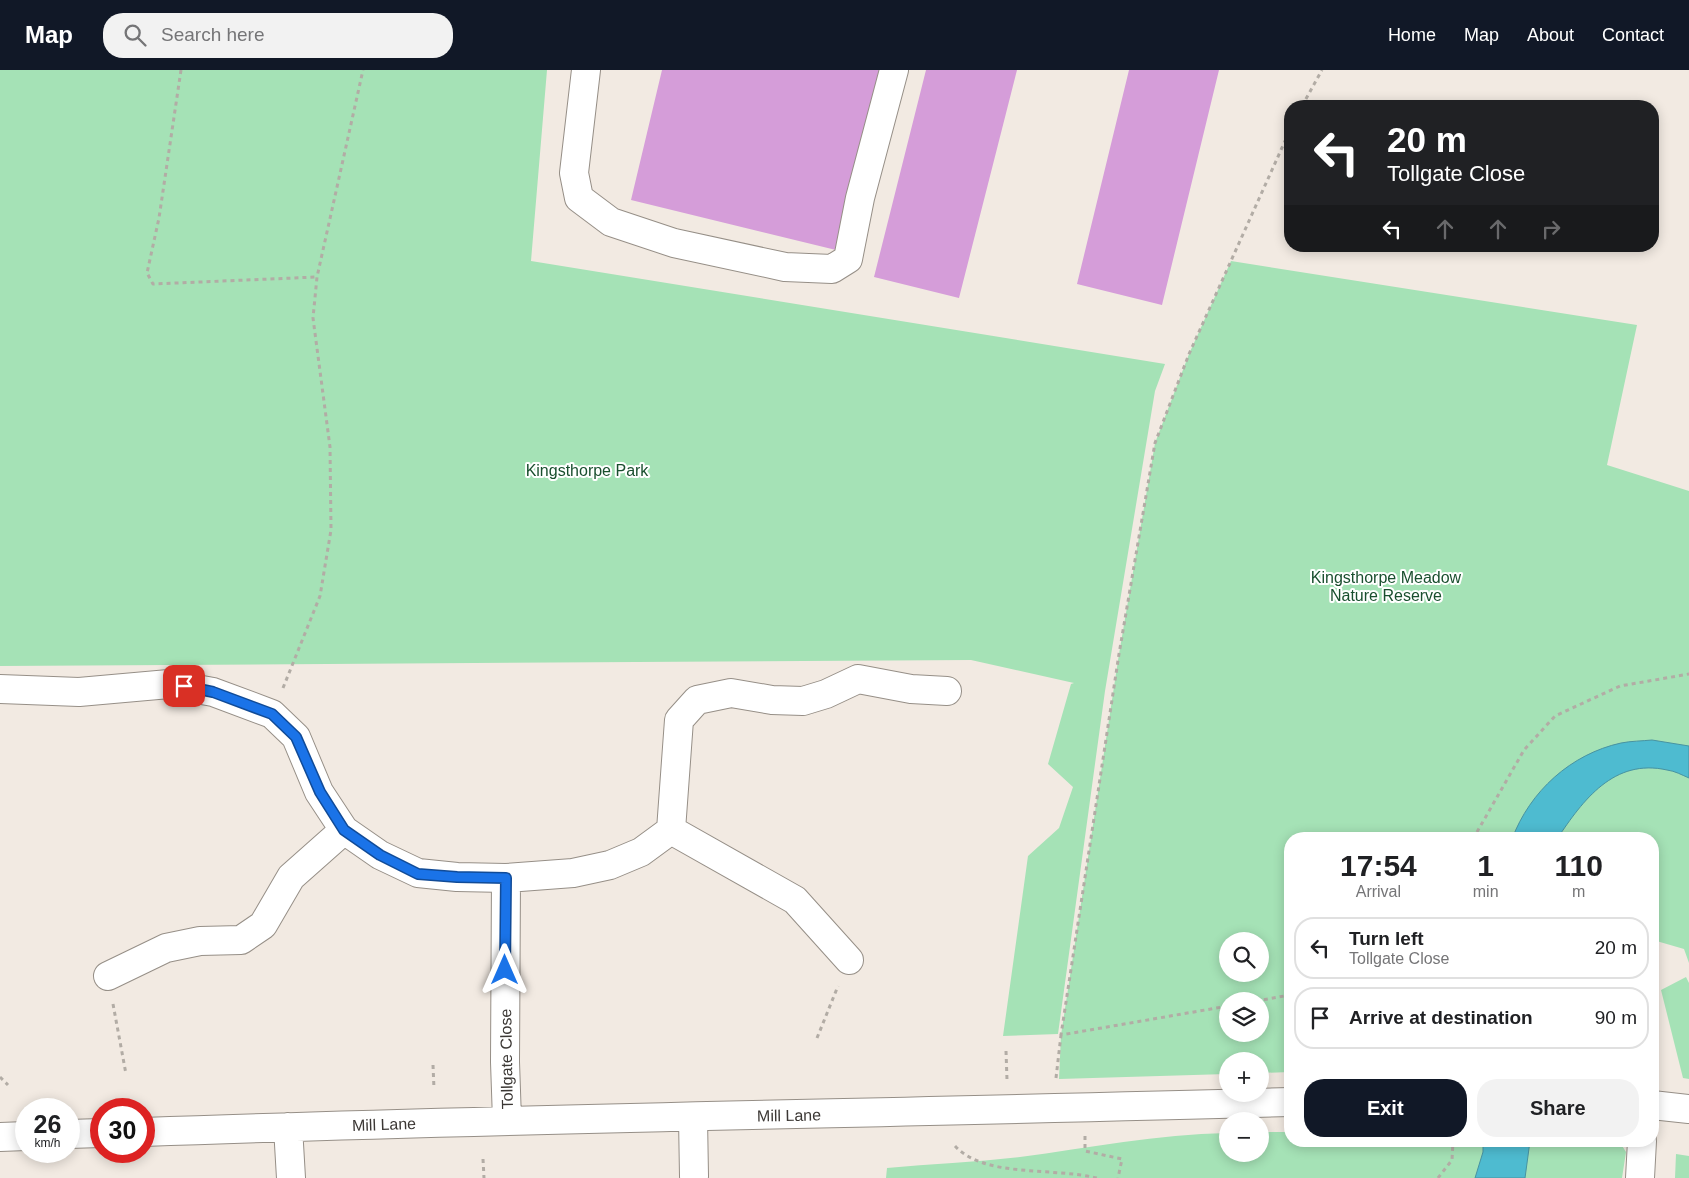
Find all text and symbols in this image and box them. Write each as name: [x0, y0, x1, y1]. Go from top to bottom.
search box: [103, 13, 453, 58]
text: Map: [25, 21, 73, 48]
icon: search: [121, 21, 149, 49]
text: Search here: [161, 24, 265, 45]
text: Home: [1388, 25, 1436, 45]
text: Map: [1464, 25, 1499, 45]
text: About: [1527, 25, 1574, 45]
text: Contact: [1602, 25, 1664, 45]
icon: left: [1304, 120, 1369, 185]
text: 20 m: [1387, 120, 1467, 159]
text: Tollgate Close: [1387, 161, 1525, 186]
icon: left: [1378, 215, 1406, 243]
icon: ahead: [1431, 215, 1459, 243]
icon: ahead: [1484, 215, 1512, 243]
icon: right: [1537, 215, 1565, 243]
park label: Kingsthorpe Park: [526, 462, 649, 479]
park label: Kingsthorpe Meadow Nature Reserve: [1311, 569, 1462, 604]
pin: [163, 665, 205, 707]
icon: arrive: [170, 672, 198, 700]
text: 17:54: [1340, 849, 1417, 882]
text: 1: [1477, 849, 1494, 882]
text: 110: [1555, 849, 1603, 882]
text: Arrival: [1356, 883, 1401, 900]
text: min: [1473, 883, 1499, 900]
text: m: [1572, 883, 1585, 900]
text: Turn left: [1349, 928, 1424, 949]
map controls: [1219, 932, 1269, 1162]
button: search: [1219, 932, 1269, 982]
icon: left: [1306, 934, 1334, 962]
text: 20 m: [1595, 937, 1637, 958]
position arrow: [478, 943, 530, 995]
text: Tollgate Close: [1349, 950, 1450, 967]
button: layers: [1219, 992, 1269, 1042]
icon: arrive: [1306, 1004, 1334, 1032]
text: Arrive at destination: [1349, 1007, 1533, 1028]
text: 90 m: [1595, 1007, 1637, 1028]
street label: Tollgate Close: [497, 1008, 516, 1109]
button: +: [1219, 1052, 1269, 1102]
button: Exit: [1304, 1079, 1467, 1137]
button: Share: [1477, 1079, 1639, 1137]
speed limit sign: 30: [90, 1098, 155, 1163]
street label: Mill Lane: [757, 1106, 821, 1125]
text: 26: [34, 1110, 61, 1138]
button: −: [1219, 1112, 1269, 1162]
street label: Mill Lane: [352, 1115, 416, 1134]
text: km/h: [34, 1136, 61, 1150]

